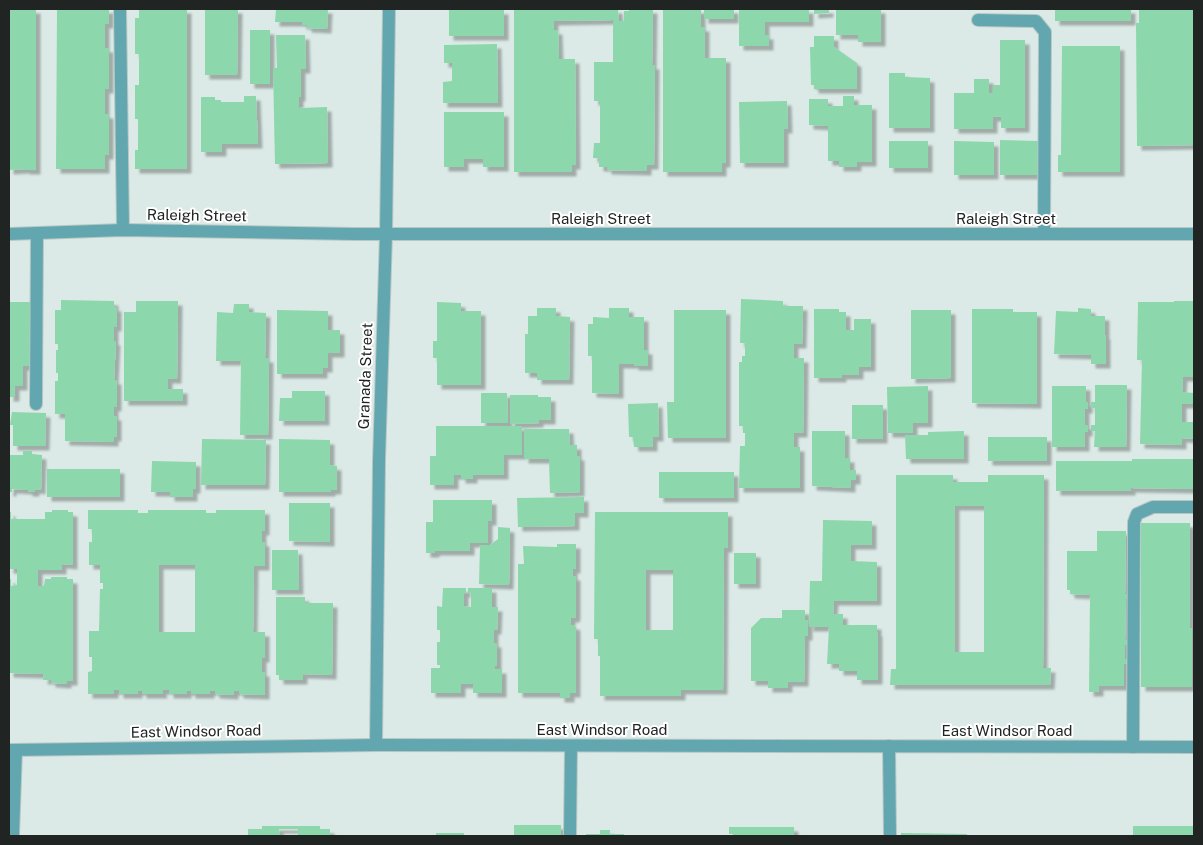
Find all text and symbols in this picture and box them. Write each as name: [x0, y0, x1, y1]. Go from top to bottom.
street label: Raleigh Street: [147, 206, 247, 224]
street label: Raleigh Street: [551, 210, 651, 227]
street label: Raleigh Street: [956, 210, 1056, 227]
street label: Granada Street: [355, 322, 375, 430]
street label: East Windsor Road: [130, 721, 262, 741]
street label: East Windsor Road: [537, 721, 667, 738]
street label: East Windsor Road: [942, 722, 1072, 739]

